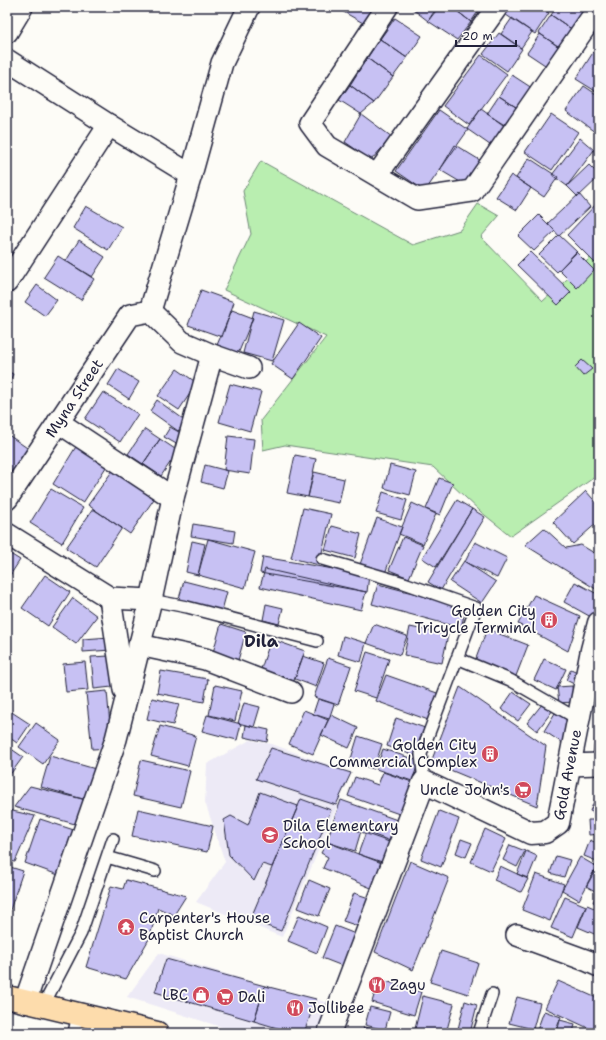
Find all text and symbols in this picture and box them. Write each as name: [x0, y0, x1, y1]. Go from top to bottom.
scale bar: [456, 22, 516, 48]
text: 20 m: [462, 28, 493, 44]
street label: Myna Street: [41, 355, 108, 442]
place label: Golden City Tricycle Terminal: [415, 601, 536, 638]
building icon: Golden City Tricycle Terminal: [539, 610, 559, 630]
district label: Dila: [244, 630, 279, 652]
street label: Gold Avenue: [549, 727, 586, 822]
place label: Golden City Commercial Complex: [329, 735, 477, 772]
building icon: Golden City Commercial Complex: [480, 744, 500, 764]
place label: Uncle John's: [420, 780, 510, 800]
supermarket icon: Uncle John's: [513, 780, 533, 800]
place label: Dila Elementary School: [283, 816, 399, 853]
school or university icon: Dila Elementary School: [260, 825, 280, 845]
place label: Carpenter's House Baptist Church: [139, 908, 270, 945]
temple icon: Carpenter's House Baptist Church: [116, 917, 136, 937]
restaurant icon: Zagu: [367, 975, 387, 995]
place label: Zagu: [390, 975, 426, 995]
place label: LBC: [162, 985, 188, 1005]
shop icon: LBC: [191, 985, 211, 1005]
supermarket icon: Dali: [215, 987, 235, 1007]
place label: Dali: [238, 987, 266, 1007]
restaurant icon: Jollibee: [285, 998, 305, 1018]
place label: Jollibee: [308, 998, 365, 1018]

